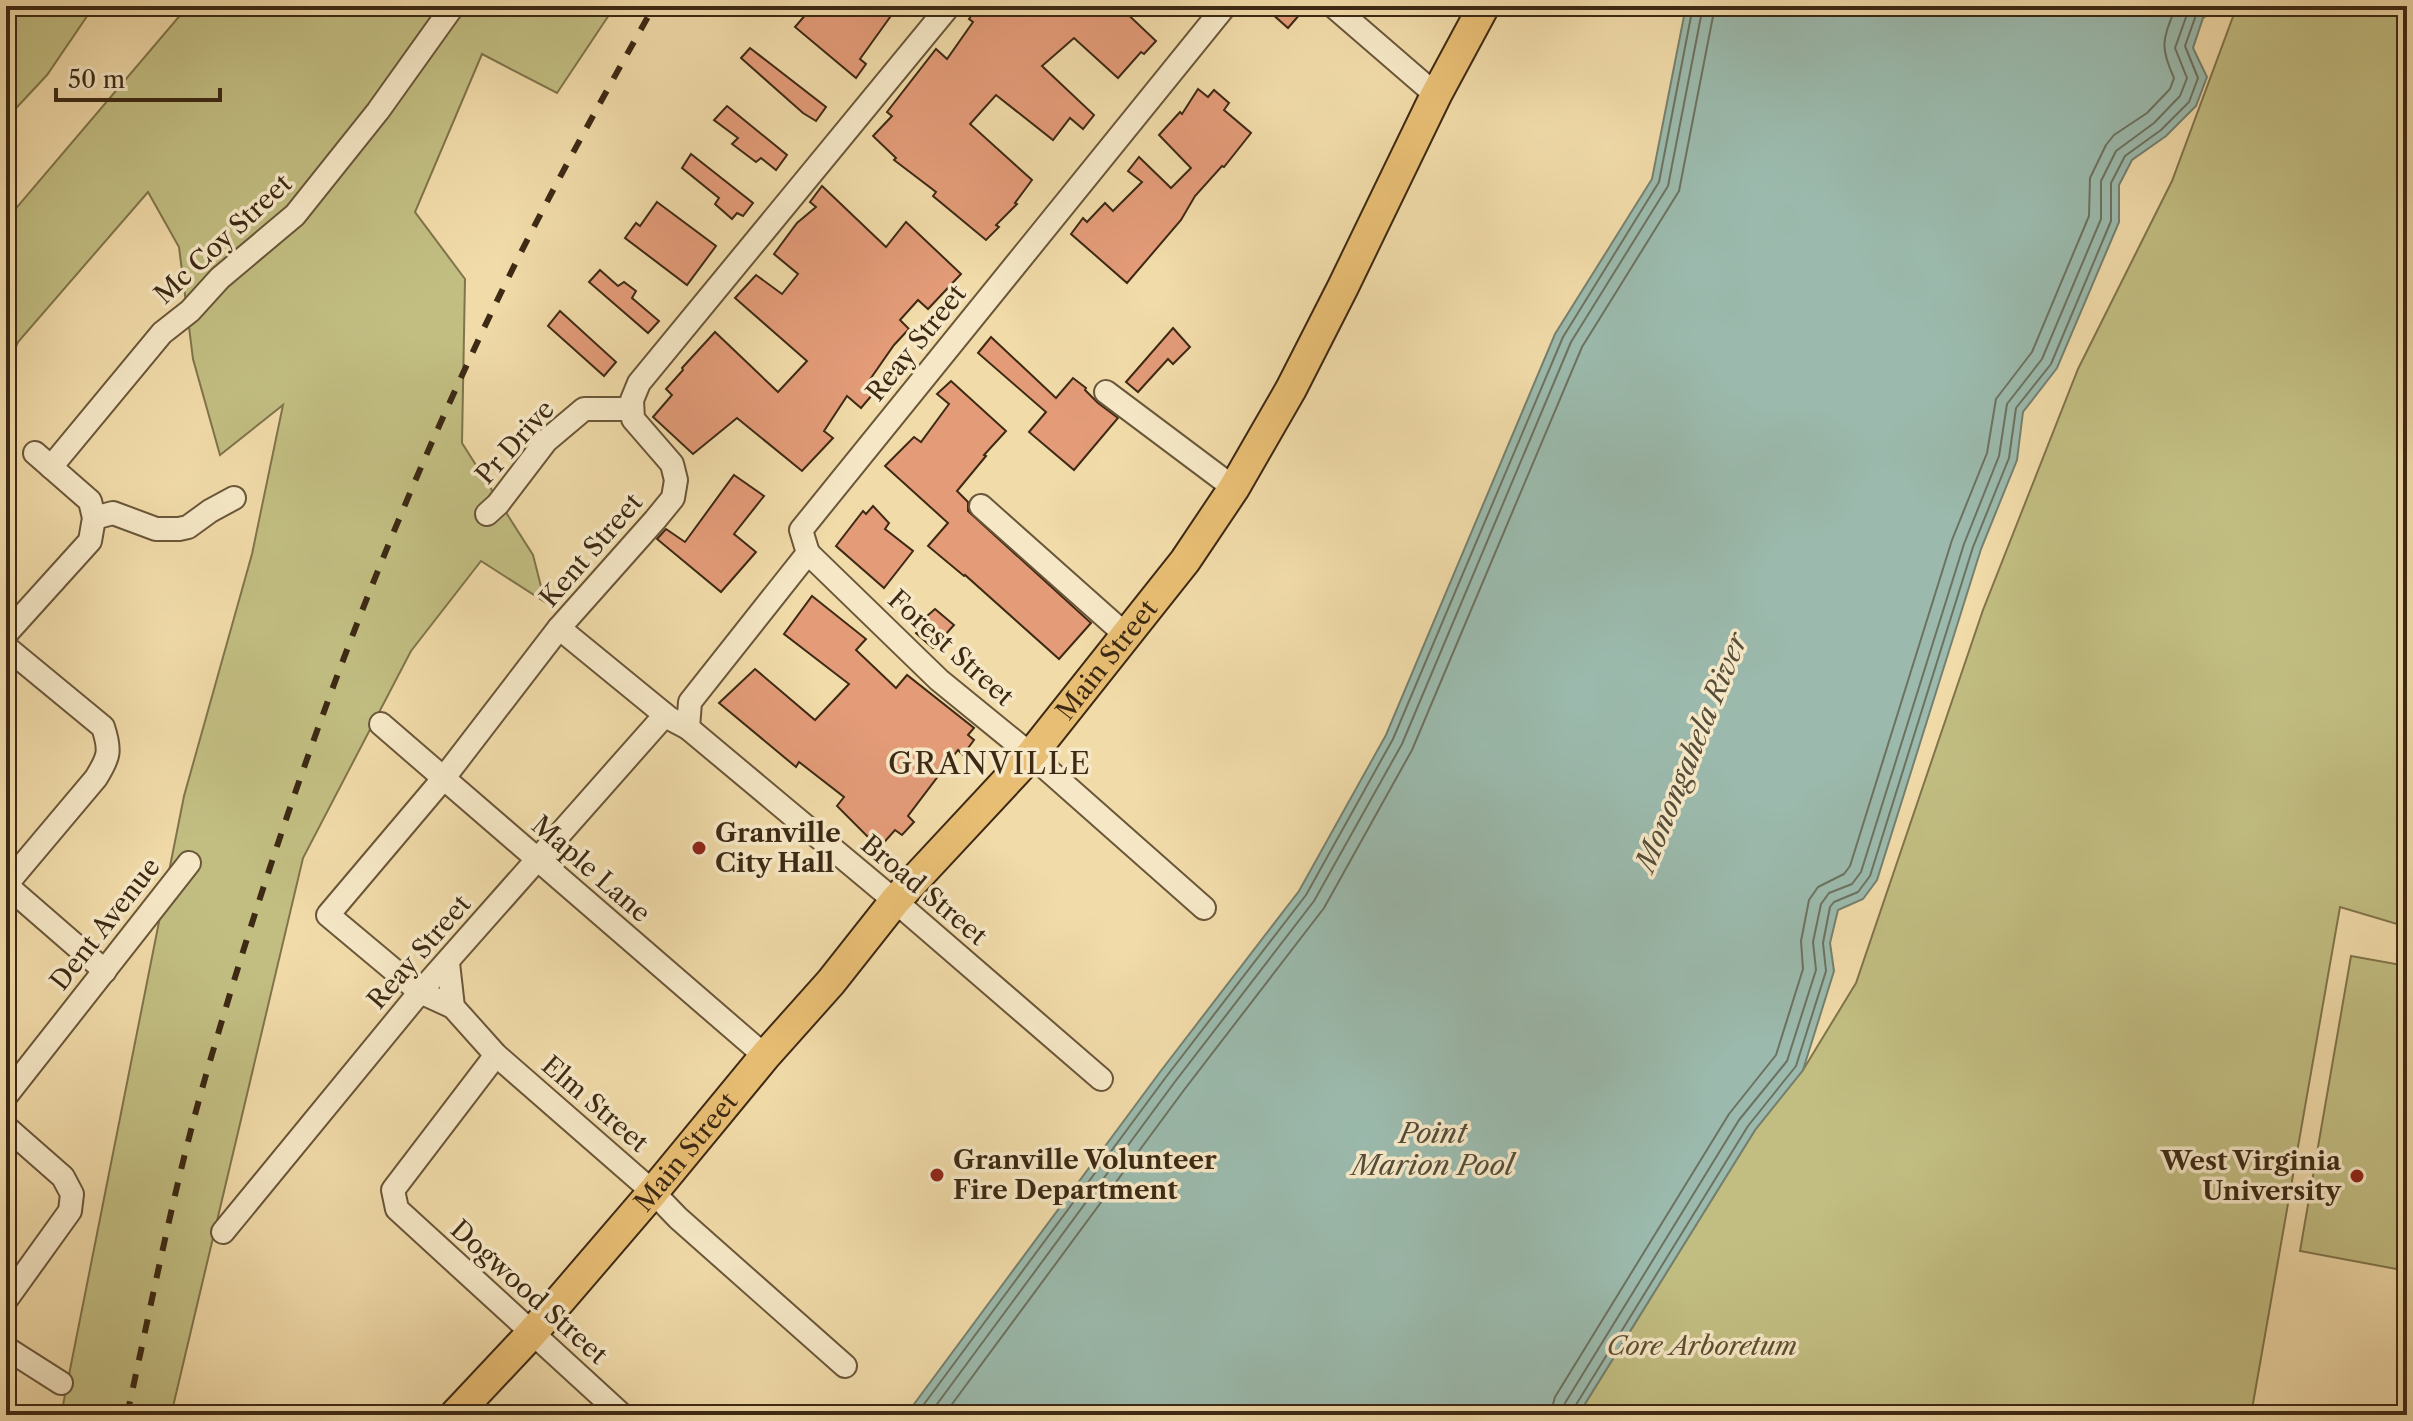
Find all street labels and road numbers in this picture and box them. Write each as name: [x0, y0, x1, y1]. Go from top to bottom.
street label: Mc Coy Street: [148, 167, 299, 311]
street label: Reay Street: [859, 278, 973, 408]
street label: Pr Drive: [469, 393, 561, 491]
street label: Kent Street: [533, 486, 650, 613]
street label: Forest Street: [882, 583, 1021, 713]
street label: Main Street: [1049, 593, 1165, 726]
street label: Maple Lane: [525, 809, 657, 929]
street label: Broad Street: [854, 828, 994, 953]
street label: Dent Avenue: [43, 851, 167, 997]
street label: Reay Street: [361, 888, 478, 1016]
street label: Elm Street: [535, 1049, 655, 1159]
street label: Main Street: [627, 1085, 745, 1218]
street label: Dogwood Street: [444, 1213, 615, 1371]

